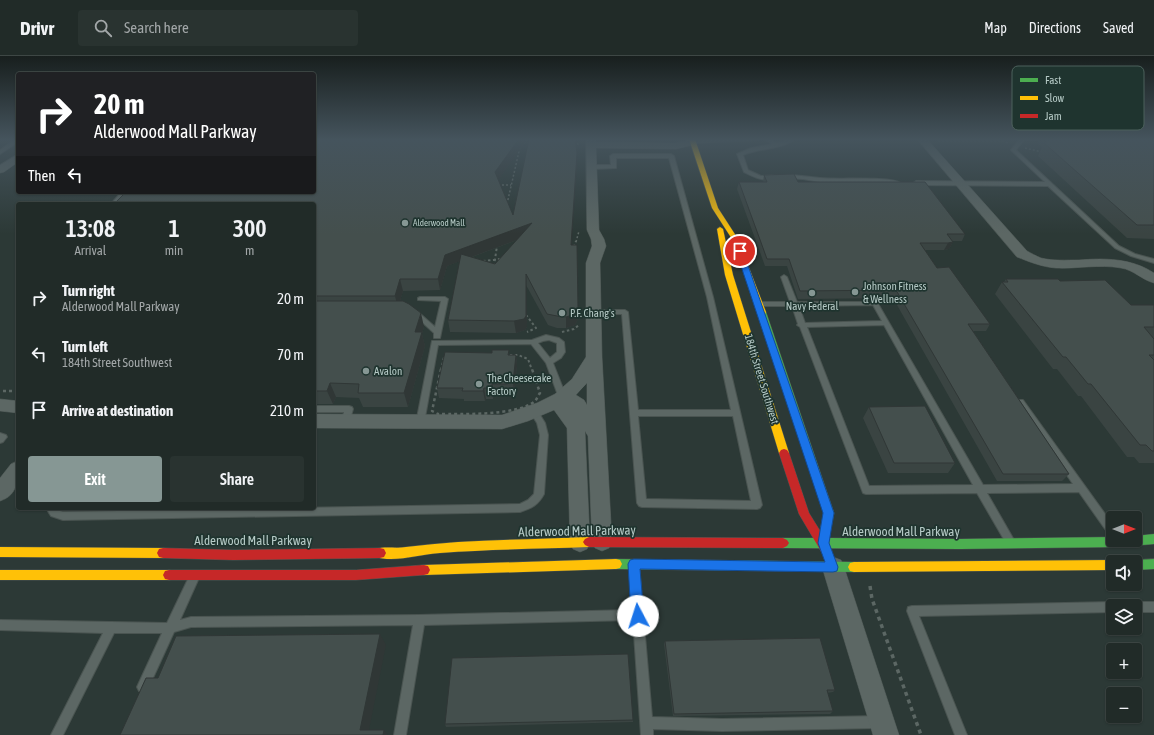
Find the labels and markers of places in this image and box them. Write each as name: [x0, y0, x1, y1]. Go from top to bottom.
marker: Alderwood Mall: [400, 218, 410, 228]
place label: Alderwood Mall: [413, 218, 466, 228]
pin: [723, 234, 757, 268]
place label: Johnson Fitness & Wellness: [863, 280, 927, 305]
marker: Johnson Fitness & Wellness: [850, 287, 860, 297]
marker: Navy Federal: [807, 288, 817, 298]
place label: Navy Federal: [786, 300, 838, 312]
place label: P.F. Chang's: [570, 307, 615, 319]
marker: P.F. Chang's: [557, 308, 567, 318]
place label: Avalon: [374, 365, 402, 377]
marker: Avalon: [361, 366, 371, 376]
place label: The Cheesecake Factory: [487, 372, 551, 397]
marker: The Cheesecake Factory: [474, 379, 484, 389]

